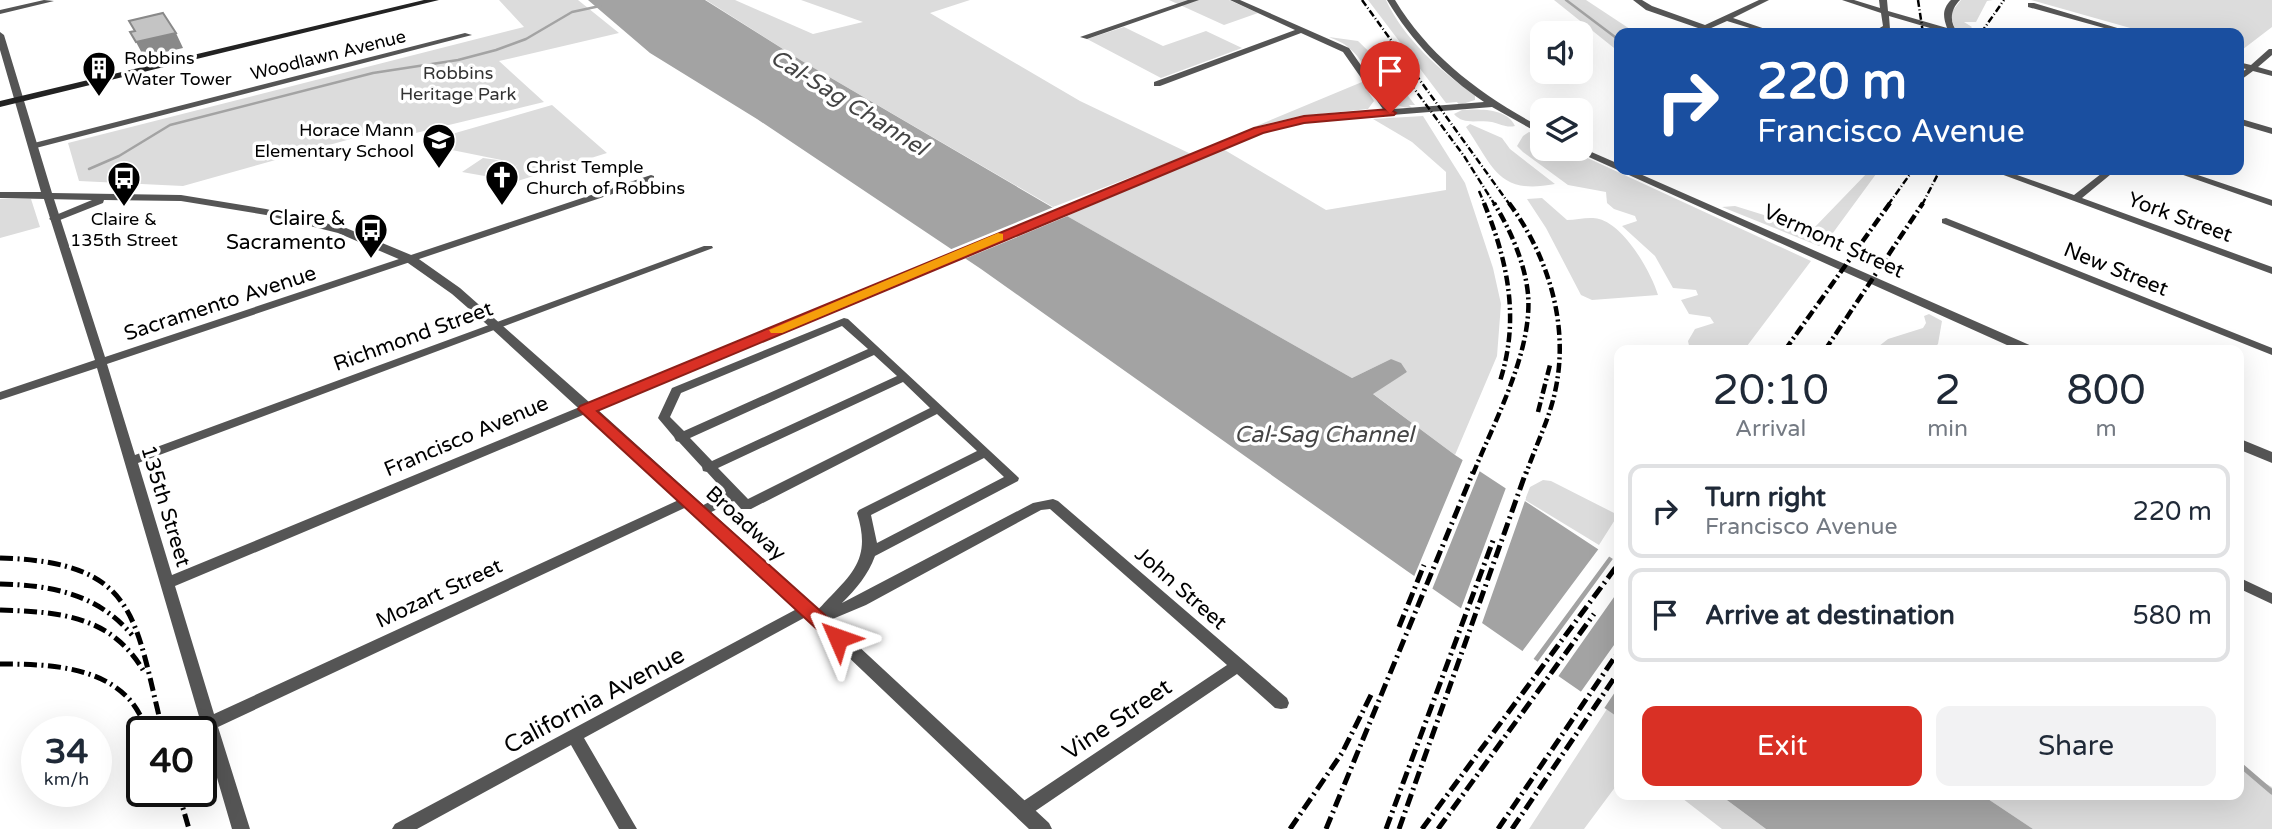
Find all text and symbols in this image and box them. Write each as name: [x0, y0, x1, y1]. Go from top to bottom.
map controls: [1530, 21, 1593, 161]
button: sound: [1530, 21, 1593, 84]
street label: Woodlawn Avenue: [248, 25, 408, 85]
pin: [1360, 41, 1420, 113]
water label: Cal-Sag Channel: [765, 43, 934, 163]
place label: Robbins Water Tower: [124, 47, 232, 90]
building icon: Robbins Water Tower: [80, 49, 118, 98]
icon: arrive: [1371, 52, 1409, 90]
text: 220 m: [1757, 53, 1907, 112]
icon: right: [1642, 56, 1733, 147]
park label: Robbins Heritage Park: [400, 62, 516, 105]
button: layers: [1530, 98, 1593, 161]
text: Francisco Avenue: [1757, 113, 2025, 151]
place label: Horace Mann Elementary School: [254, 119, 414, 162]
school or university icon: Horace Mann Elementary School: [420, 121, 458, 170]
place label: Christ Temple Church of Robbins: [526, 156, 685, 199]
church icon: Christ Temple Church of Robbins: [483, 158, 521, 207]
bus stop icon: Claire & 135th Street: [105, 159, 143, 208]
street label: York Street: [2124, 187, 2236, 248]
street label: Vermont Street: [1760, 199, 1908, 284]
place label: Claire & Sacramento: [226, 206, 346, 255]
place label: Claire & 135th Street: [70, 208, 178, 251]
bus stop icon: Claire & Sacramento: [352, 211, 390, 260]
street label: New Street: [2060, 237, 2172, 302]
street label: Sacramento Avenue: [121, 261, 320, 346]
street label: Richmond Street: [330, 296, 496, 377]
text: 20:10: [1712, 365, 1829, 416]
text: 2: [1934, 365, 1961, 416]
text: 800: [2066, 365, 2146, 416]
street label: Francisco Avenue: [380, 391, 552, 482]
text: Arrival: [1735, 415, 1806, 443]
text: min: [1927, 415, 1968, 443]
text: m: [2095, 415, 2117, 443]
water label: Cal-Sag Channel: [1234, 421, 1416, 449]
street label: 135th Street: [135, 442, 196, 570]
street label: Broadway: [700, 481, 791, 566]
text: Turn right: [1705, 482, 1826, 513]
icon: right: [1646, 492, 1684, 530]
text: 220 m: [2132, 496, 2212, 527]
text: Francisco Avenue: [1705, 513, 1898, 541]
street label: John Street: [1130, 542, 1232, 635]
street label: Mozart Street: [372, 553, 506, 634]
icon: arrive: [1646, 596, 1684, 634]
text: Arrive at destination: [1705, 600, 1955, 631]
text: 580 m: [2132, 600, 2212, 631]
position arrow: [801, 601, 875, 675]
street label: California Avenue: [499, 641, 690, 760]
street label: Vine Street: [1057, 672, 1177, 767]
button: Exit: [1642, 706, 1922, 786]
button: Share: [1936, 706, 2216, 786]
speed limit sign: 40: [126, 716, 217, 807]
text: 34: [45, 731, 88, 773]
text: km/h: [44, 768, 89, 790]

